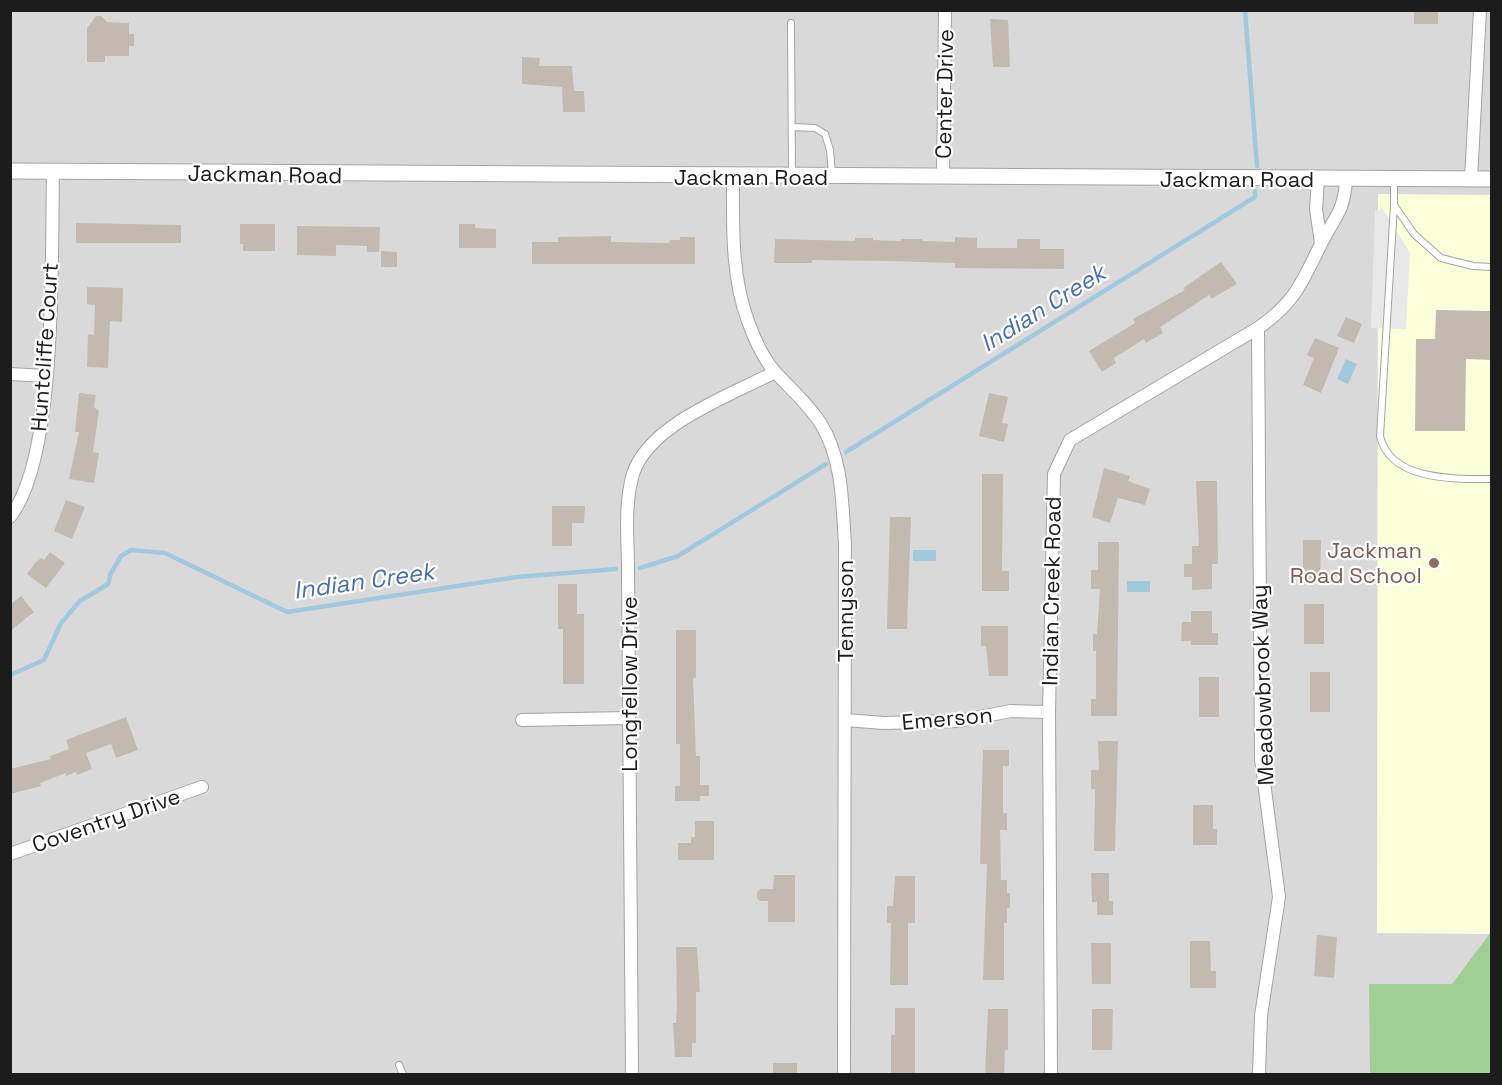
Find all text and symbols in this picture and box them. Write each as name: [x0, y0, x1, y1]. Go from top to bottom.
street label: Center Drive: [929, 29, 959, 159]
street label: Jackman Road: [187, 159, 343, 189]
street label: Jackman Road: [674, 163, 828, 191]
street label: Jackman Road: [1160, 165, 1314, 193]
water label: Indian Creek: [974, 255, 1114, 358]
street label: Huntcliffe Court: [24, 262, 64, 432]
street label: Indian Creek Road: [1035, 496, 1067, 686]
place label: Jackman Road School: [1290, 536, 1422, 589]
water label: Indian Creek: [291, 555, 439, 606]
marker: Jackman Road School: [1427, 556, 1441, 570]
street label: Tennyson: [831, 560, 859, 662]
street label: Meadowbrook Way: [1245, 584, 1279, 786]
street label: Longfellow Drive: [615, 596, 643, 772]
street label: Emerson: [900, 700, 994, 736]
street label: Coventry Drive: [28, 782, 184, 858]

